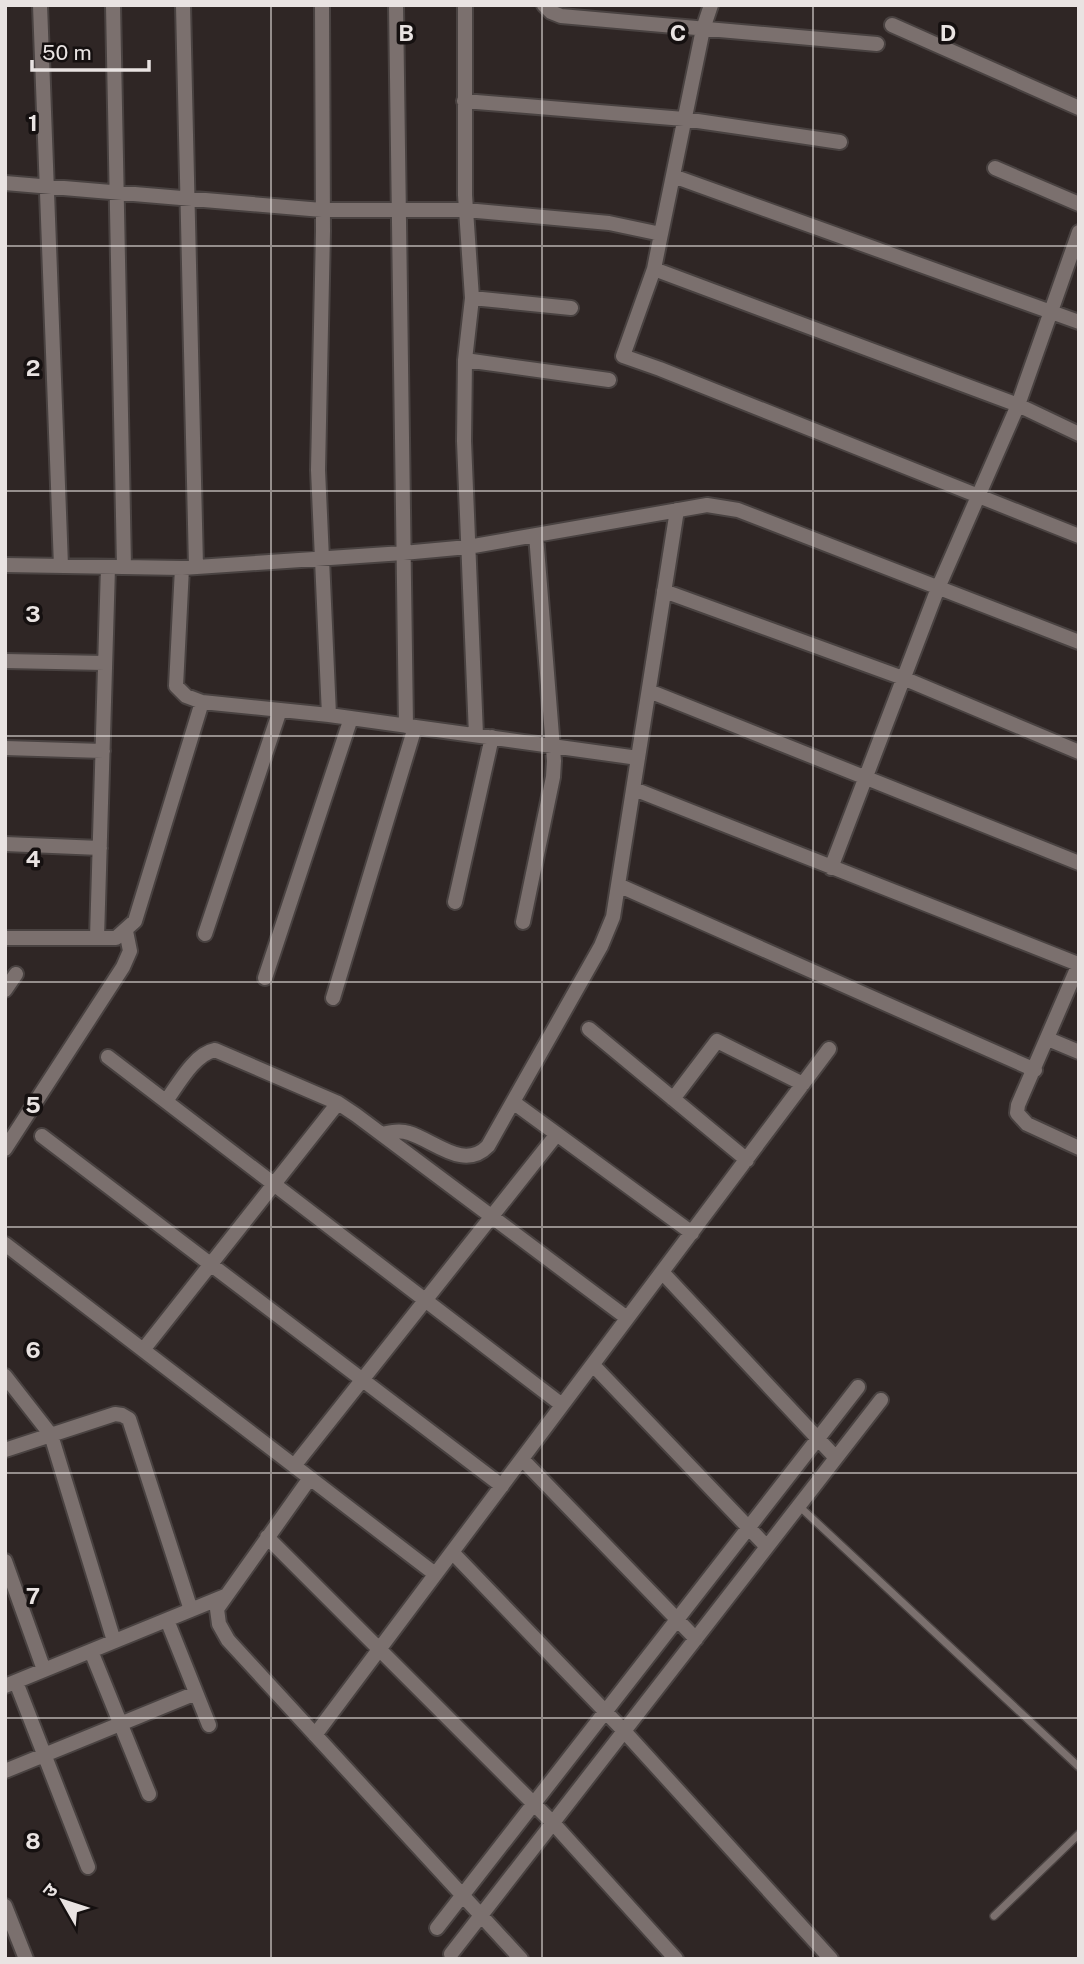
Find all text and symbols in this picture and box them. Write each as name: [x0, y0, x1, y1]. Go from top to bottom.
text: B: [398, 19, 414, 46]
text: C: [670, 19, 686, 46]
text: D: [940, 19, 956, 46]
scale bar: [32, 28, 149, 72]
text: 50 m: [42, 40, 92, 65]
text: 1: [28, 109, 38, 136]
text: 2: [26, 354, 40, 381]
text: 3: [25, 600, 41, 627]
text: 4: [25, 845, 41, 872]
text: 5: [25, 1091, 41, 1118]
text: 6: [25, 1336, 41, 1363]
text: 7: [26, 1582, 40, 1609]
text: 8: [25, 1827, 41, 1854]
north arrow: [28, 1866, 98, 1936]
text: उ: [38, 1878, 62, 1902]

